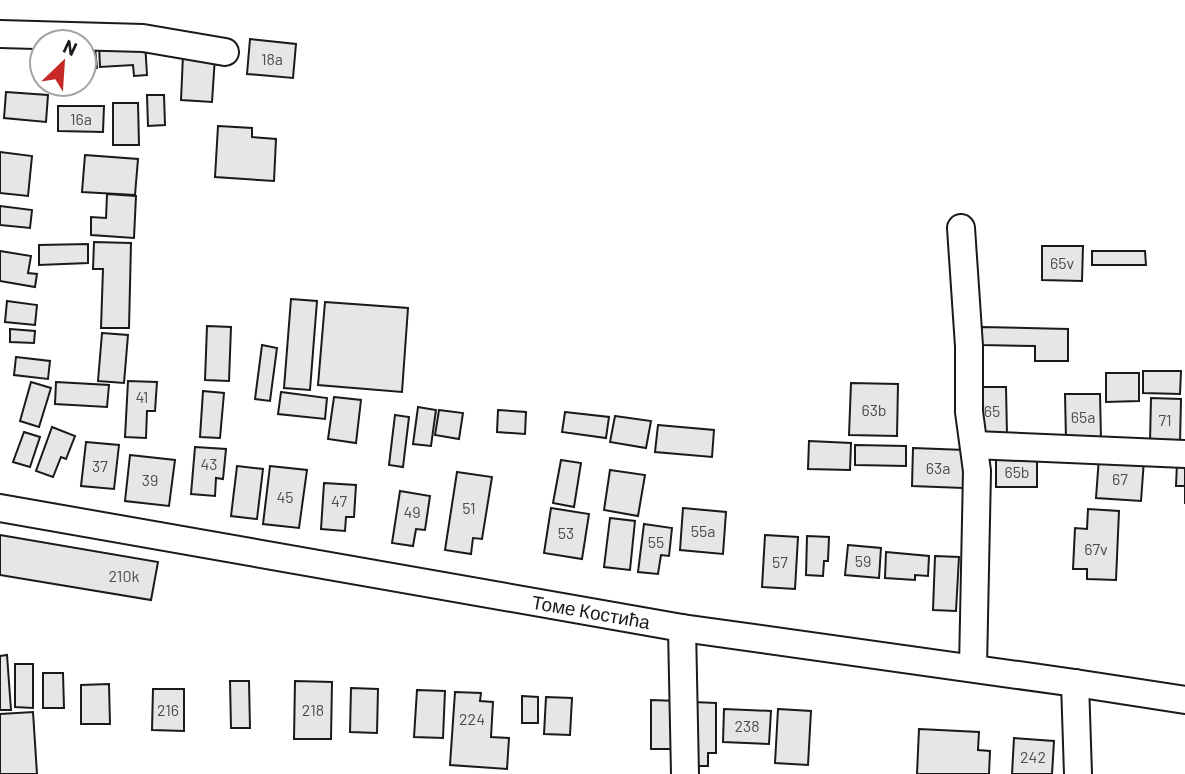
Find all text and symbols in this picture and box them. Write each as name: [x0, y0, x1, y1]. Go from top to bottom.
north arrow: [28, 28, 98, 98]
text: N: [60, 34, 81, 60]
house number: 18a: [261, 49, 283, 68]
house number: 16a: [70, 109, 92, 128]
house number: 65v: [1050, 253, 1074, 272]
house number: 41: [136, 387, 148, 406]
house number: 63b: [861, 400, 887, 419]
house number: 65: [984, 401, 1000, 420]
house number: 65a: [1071, 407, 1095, 426]
house number: 71: [1158, 410, 1172, 429]
house number: 43: [200, 454, 218, 473]
house number: 37: [92, 456, 108, 475]
house number: 63a: [926, 458, 950, 477]
house number: 65b: [1004, 462, 1030, 481]
house number: 67: [1112, 469, 1128, 488]
house number: 39: [142, 470, 158, 489]
house number: 45: [276, 487, 294, 506]
house number: 47: [331, 491, 347, 510]
house number: 51: [462, 498, 476, 517]
house number: 49: [403, 502, 421, 521]
house number: 55a: [691, 521, 715, 540]
house number: 53: [558, 523, 574, 542]
house number: 55: [648, 532, 664, 551]
house number: 67v: [1084, 539, 1108, 558]
house number: 59: [855, 551, 871, 570]
house number: 57: [772, 552, 788, 571]
house number: 210k: [108, 566, 140, 585]
street label: Томе Костића: [530, 590, 652, 633]
house number: 216: [157, 700, 179, 719]
house number: 218: [302, 700, 324, 719]
house number: 224: [459, 709, 485, 728]
house number: 238: [734, 716, 760, 735]
house number: 242: [1020, 747, 1046, 766]

